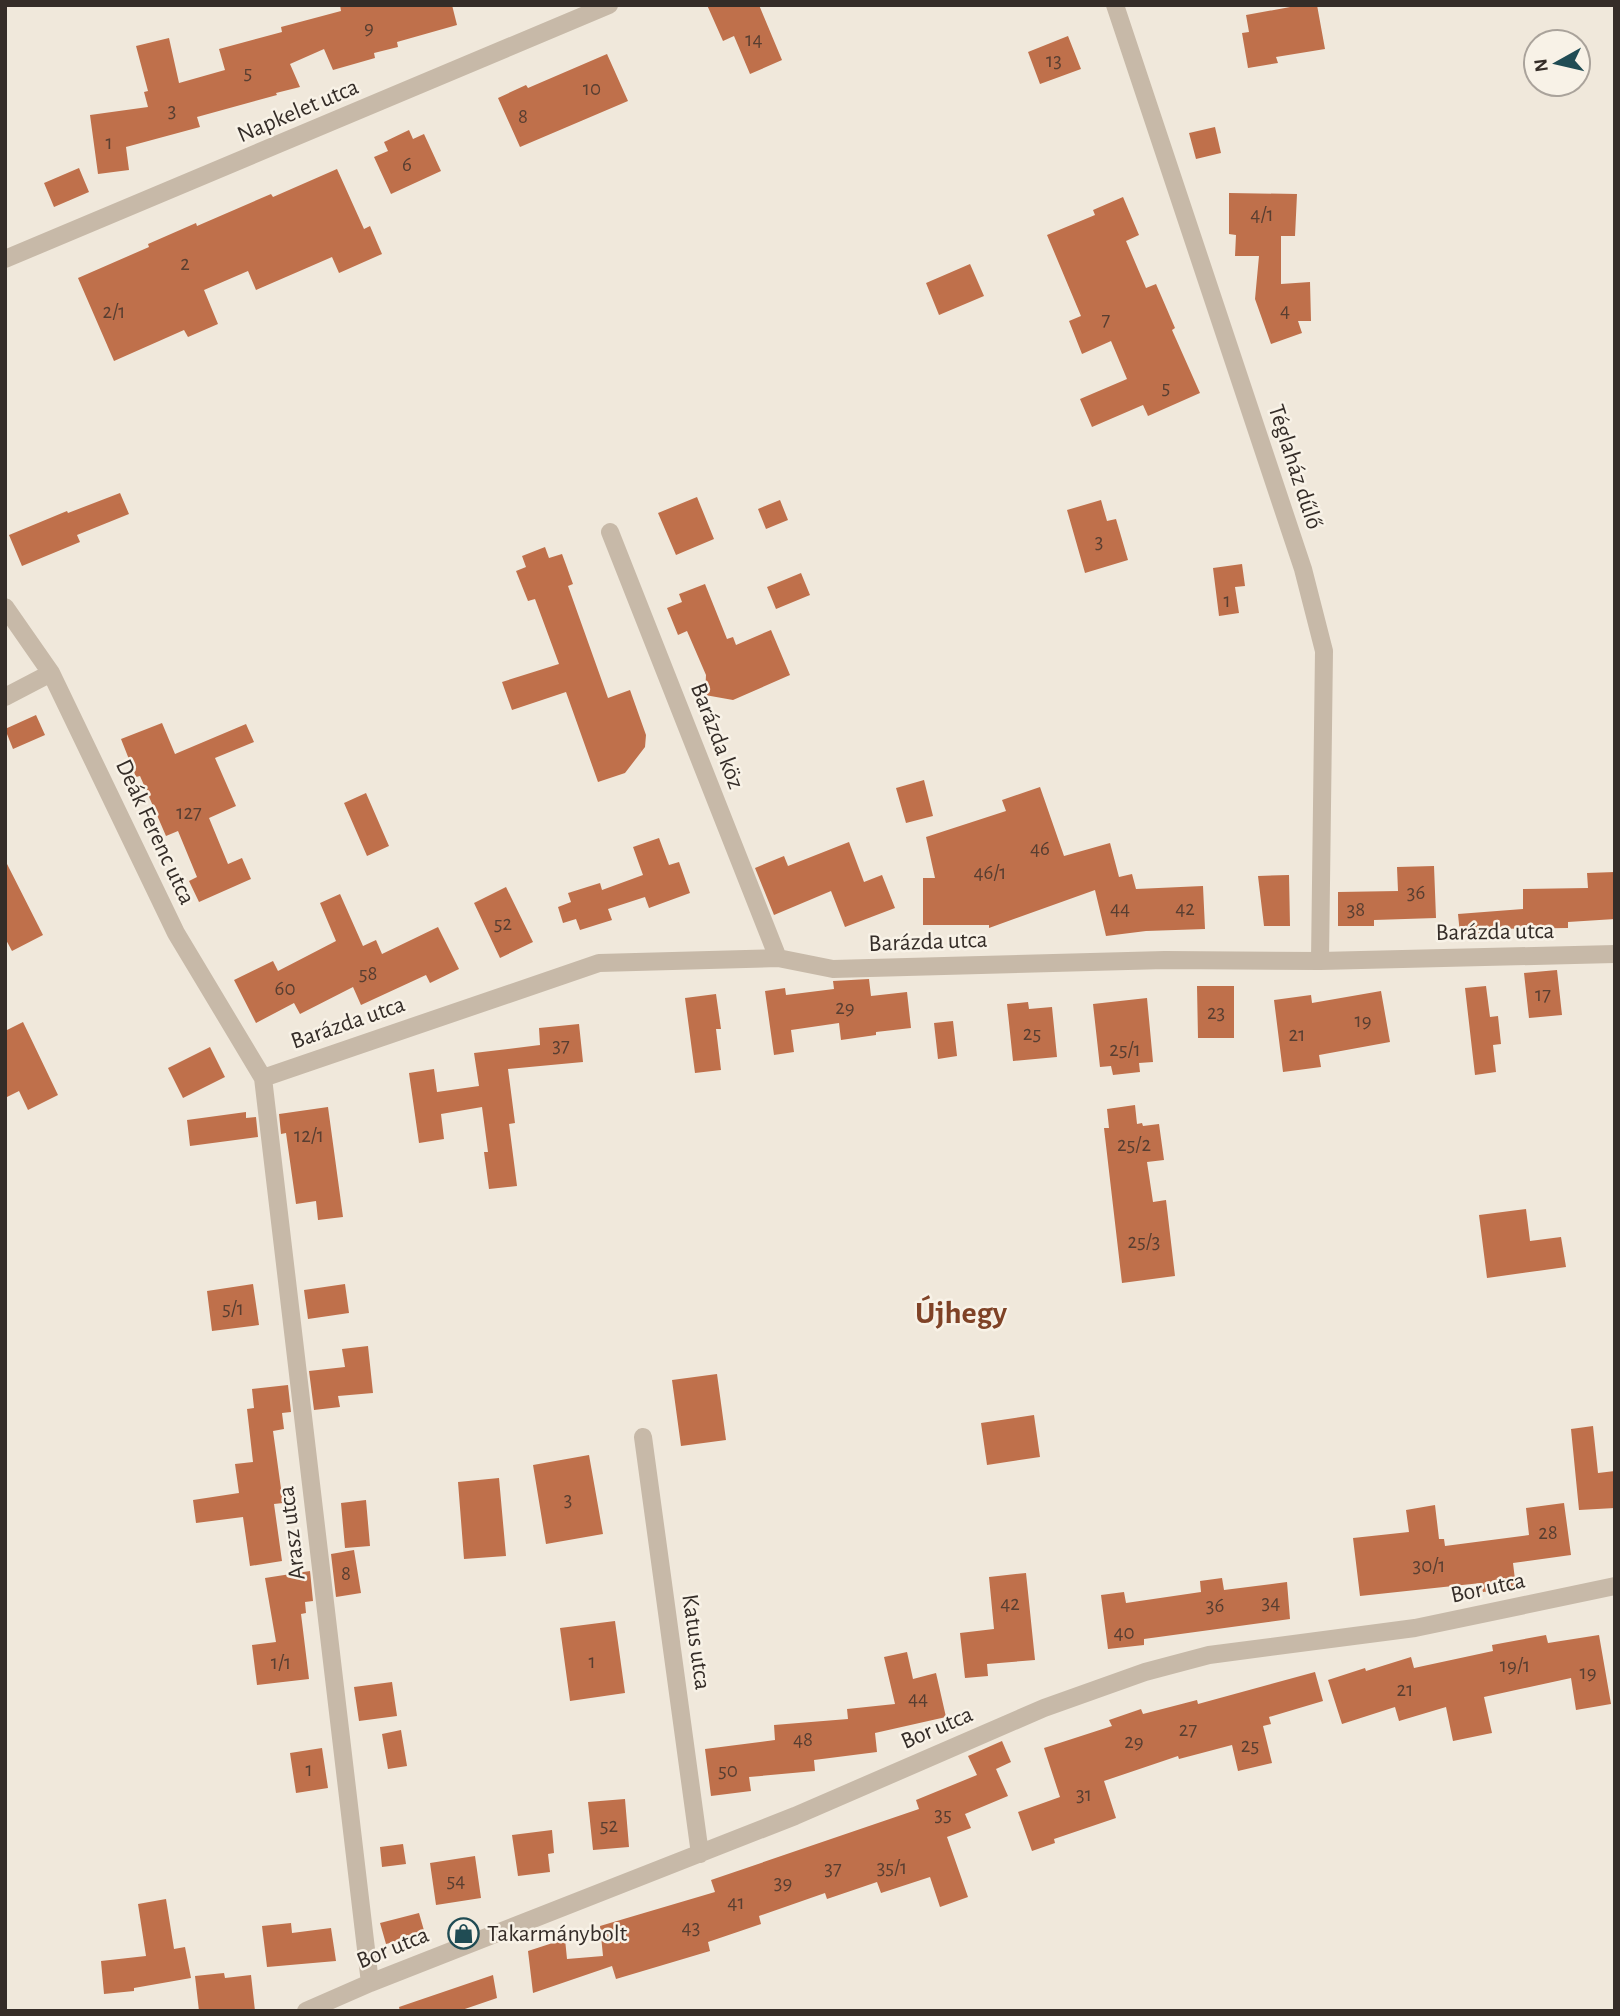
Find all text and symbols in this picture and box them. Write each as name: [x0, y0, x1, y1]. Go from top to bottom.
house number: 9: [364, 17, 374, 38]
north arrow: [1522, 28, 1592, 98]
house number: 14: [745, 29, 763, 50]
house number: 13: [1046, 50, 1062, 71]
text: N: [1531, 57, 1552, 73]
house number: 5: [244, 62, 252, 83]
street label: Napkelet utca: [234, 75, 362, 147]
house number: 10: [583, 78, 601, 99]
house number: 3: [168, 100, 176, 121]
house number: 8: [518, 106, 528, 127]
house number: 1: [105, 132, 113, 153]
house number: 6: [402, 154, 412, 175]
house number: 4/1: [1250, 204, 1274, 225]
house number: 2: [180, 253, 190, 274]
house number: 4: [1280, 300, 1290, 321]
house number: 2/1: [103, 301, 125, 322]
house number: 7: [1102, 309, 1111, 330]
house number: 5: [1162, 377, 1170, 398]
street label: Téglaház dűlő: [1264, 402, 1326, 532]
house number: 3: [1095, 531, 1103, 552]
house number: 1: [1223, 590, 1231, 611]
street label: Barázda köz: [686, 680, 748, 792]
street label: Deák Ferenc utca: [111, 756, 199, 908]
house number: 127: [176, 802, 202, 823]
house number: 46: [1030, 838, 1050, 859]
house number: 46/1: [973, 862, 1007, 883]
house number: 36: [1407, 882, 1425, 903]
house number: 44: [1110, 898, 1130, 919]
house number: 42: [1175, 898, 1195, 919]
house number: 38: [1347, 899, 1365, 920]
house number: 52: [494, 913, 512, 934]
street label: Barázda utca: [1435, 919, 1555, 945]
street label: Barázda utca: [868, 928, 988, 956]
house number: 58: [359, 963, 377, 984]
house number: 60: [275, 978, 295, 999]
house number: 17: [1535, 984, 1551, 1005]
street label: Barázda utca: [288, 992, 408, 1054]
house number: 29: [835, 997, 855, 1018]
house number: 23: [1207, 1002, 1225, 1023]
house number: 19: [1354, 1010, 1372, 1031]
house number: 25: [1023, 1023, 1041, 1044]
house number: 21: [1289, 1024, 1305, 1045]
house number: 37: [552, 1035, 570, 1056]
house number: 25/1: [1109, 1039, 1141, 1060]
house number: 12/1: [294, 1125, 324, 1146]
house number: 25/2: [1117, 1134, 1151, 1155]
house number: 25/3: [1127, 1231, 1161, 1252]
district label: Újhegy: [915, 1295, 1008, 1329]
house number: 5/1: [222, 1298, 244, 1319]
street label: Arasz utca: [274, 1485, 310, 1581]
house number: 3: [564, 1489, 572, 1510]
house number: 28: [1538, 1522, 1558, 1543]
house number: 30/1: [1413, 1555, 1446, 1576]
house number: 8: [341, 1563, 351, 1584]
street label: Bor utca: [1449, 1568, 1527, 1608]
house number: 34: [1262, 1592, 1280, 1613]
street label: Katus utca: [677, 1593, 715, 1691]
house number: 42: [1000, 1593, 1020, 1614]
house number: 36: [1206, 1595, 1224, 1616]
house number: 40: [1113, 1622, 1135, 1643]
house number: 1: [588, 1651, 596, 1672]
house number: 1/1: [271, 1652, 291, 1673]
house number: 19/1: [1500, 1655, 1530, 1676]
house number: 19: [1579, 1662, 1597, 1683]
house number: 21: [1397, 1679, 1413, 1700]
house number: 44: [908, 1688, 928, 1709]
street label: Bor utca: [898, 1702, 976, 1754]
house number: 27: [1179, 1719, 1197, 1740]
house number: 48: [793, 1729, 813, 1750]
house number: 29: [1124, 1731, 1144, 1752]
house number: 25: [1241, 1735, 1259, 1756]
house number: 1: [305, 1759, 313, 1780]
house number: 50: [718, 1760, 738, 1781]
house number: 31: [1076, 1784, 1092, 1805]
house number: 35: [934, 1804, 952, 1825]
house number: 52: [600, 1815, 618, 1836]
house number: 35/1: [877, 1857, 907, 1878]
house number: 37: [824, 1858, 842, 1879]
house number: 54: [447, 1870, 465, 1891]
house number: 39: [774, 1872, 792, 1893]
house number: 41: [727, 1892, 745, 1913]
shop icon: Takarmánybolt: [447, 1917, 481, 1951]
house number: 43: [682, 1917, 700, 1938]
place label: Takarmánybolt: [487, 1922, 628, 1946]
street label: Bor utca: [353, 1923, 433, 1973]

